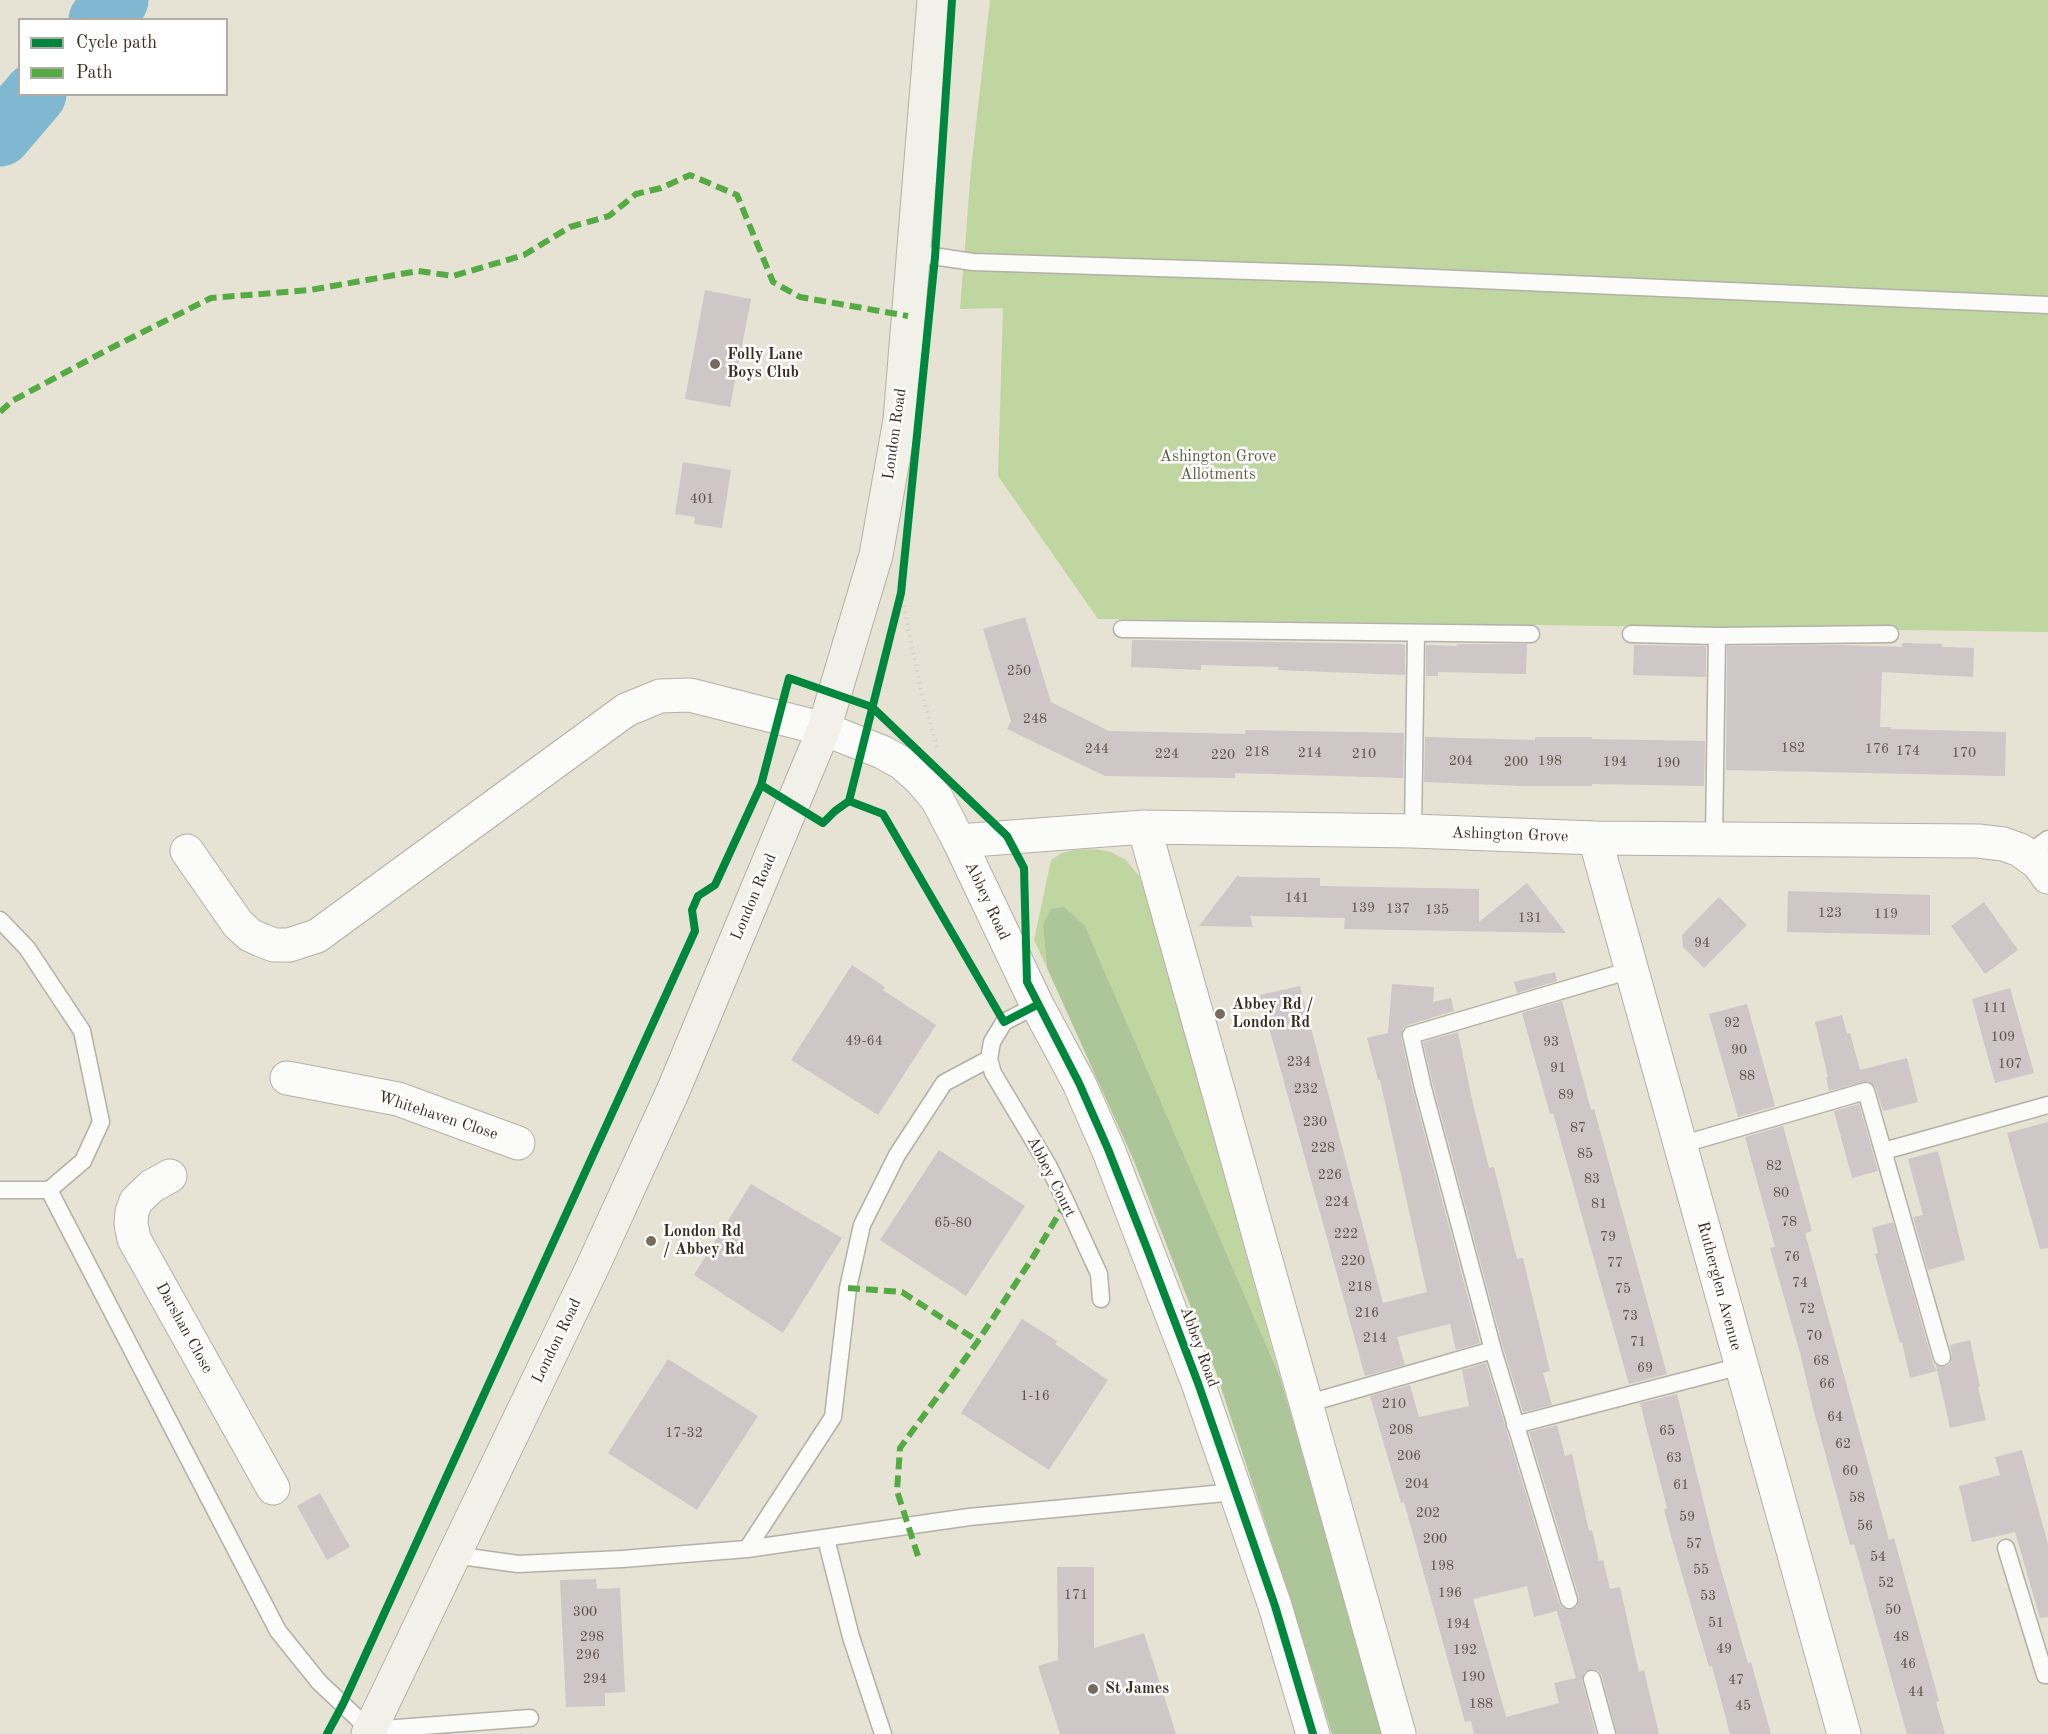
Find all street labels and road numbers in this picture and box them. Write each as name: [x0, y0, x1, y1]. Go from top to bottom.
street label: London Road: [879, 387, 911, 481]
street label: Ashington Grove: [1451, 823, 1569, 847]
street label: London Road: [727, 851, 781, 943]
street label: Abbey Road: [960, 859, 1014, 943]
street label: Whitehaven Close: [376, 1088, 500, 1144]
street label: Abbey Court: [1022, 1133, 1080, 1221]
street label: Rutherglen Avenue: [1693, 1220, 1745, 1352]
street label: Darshan Close: [151, 1279, 217, 1377]
street label: London Road: [528, 1295, 586, 1387]
street label: Abbey Road: [1176, 1304, 1222, 1390]

